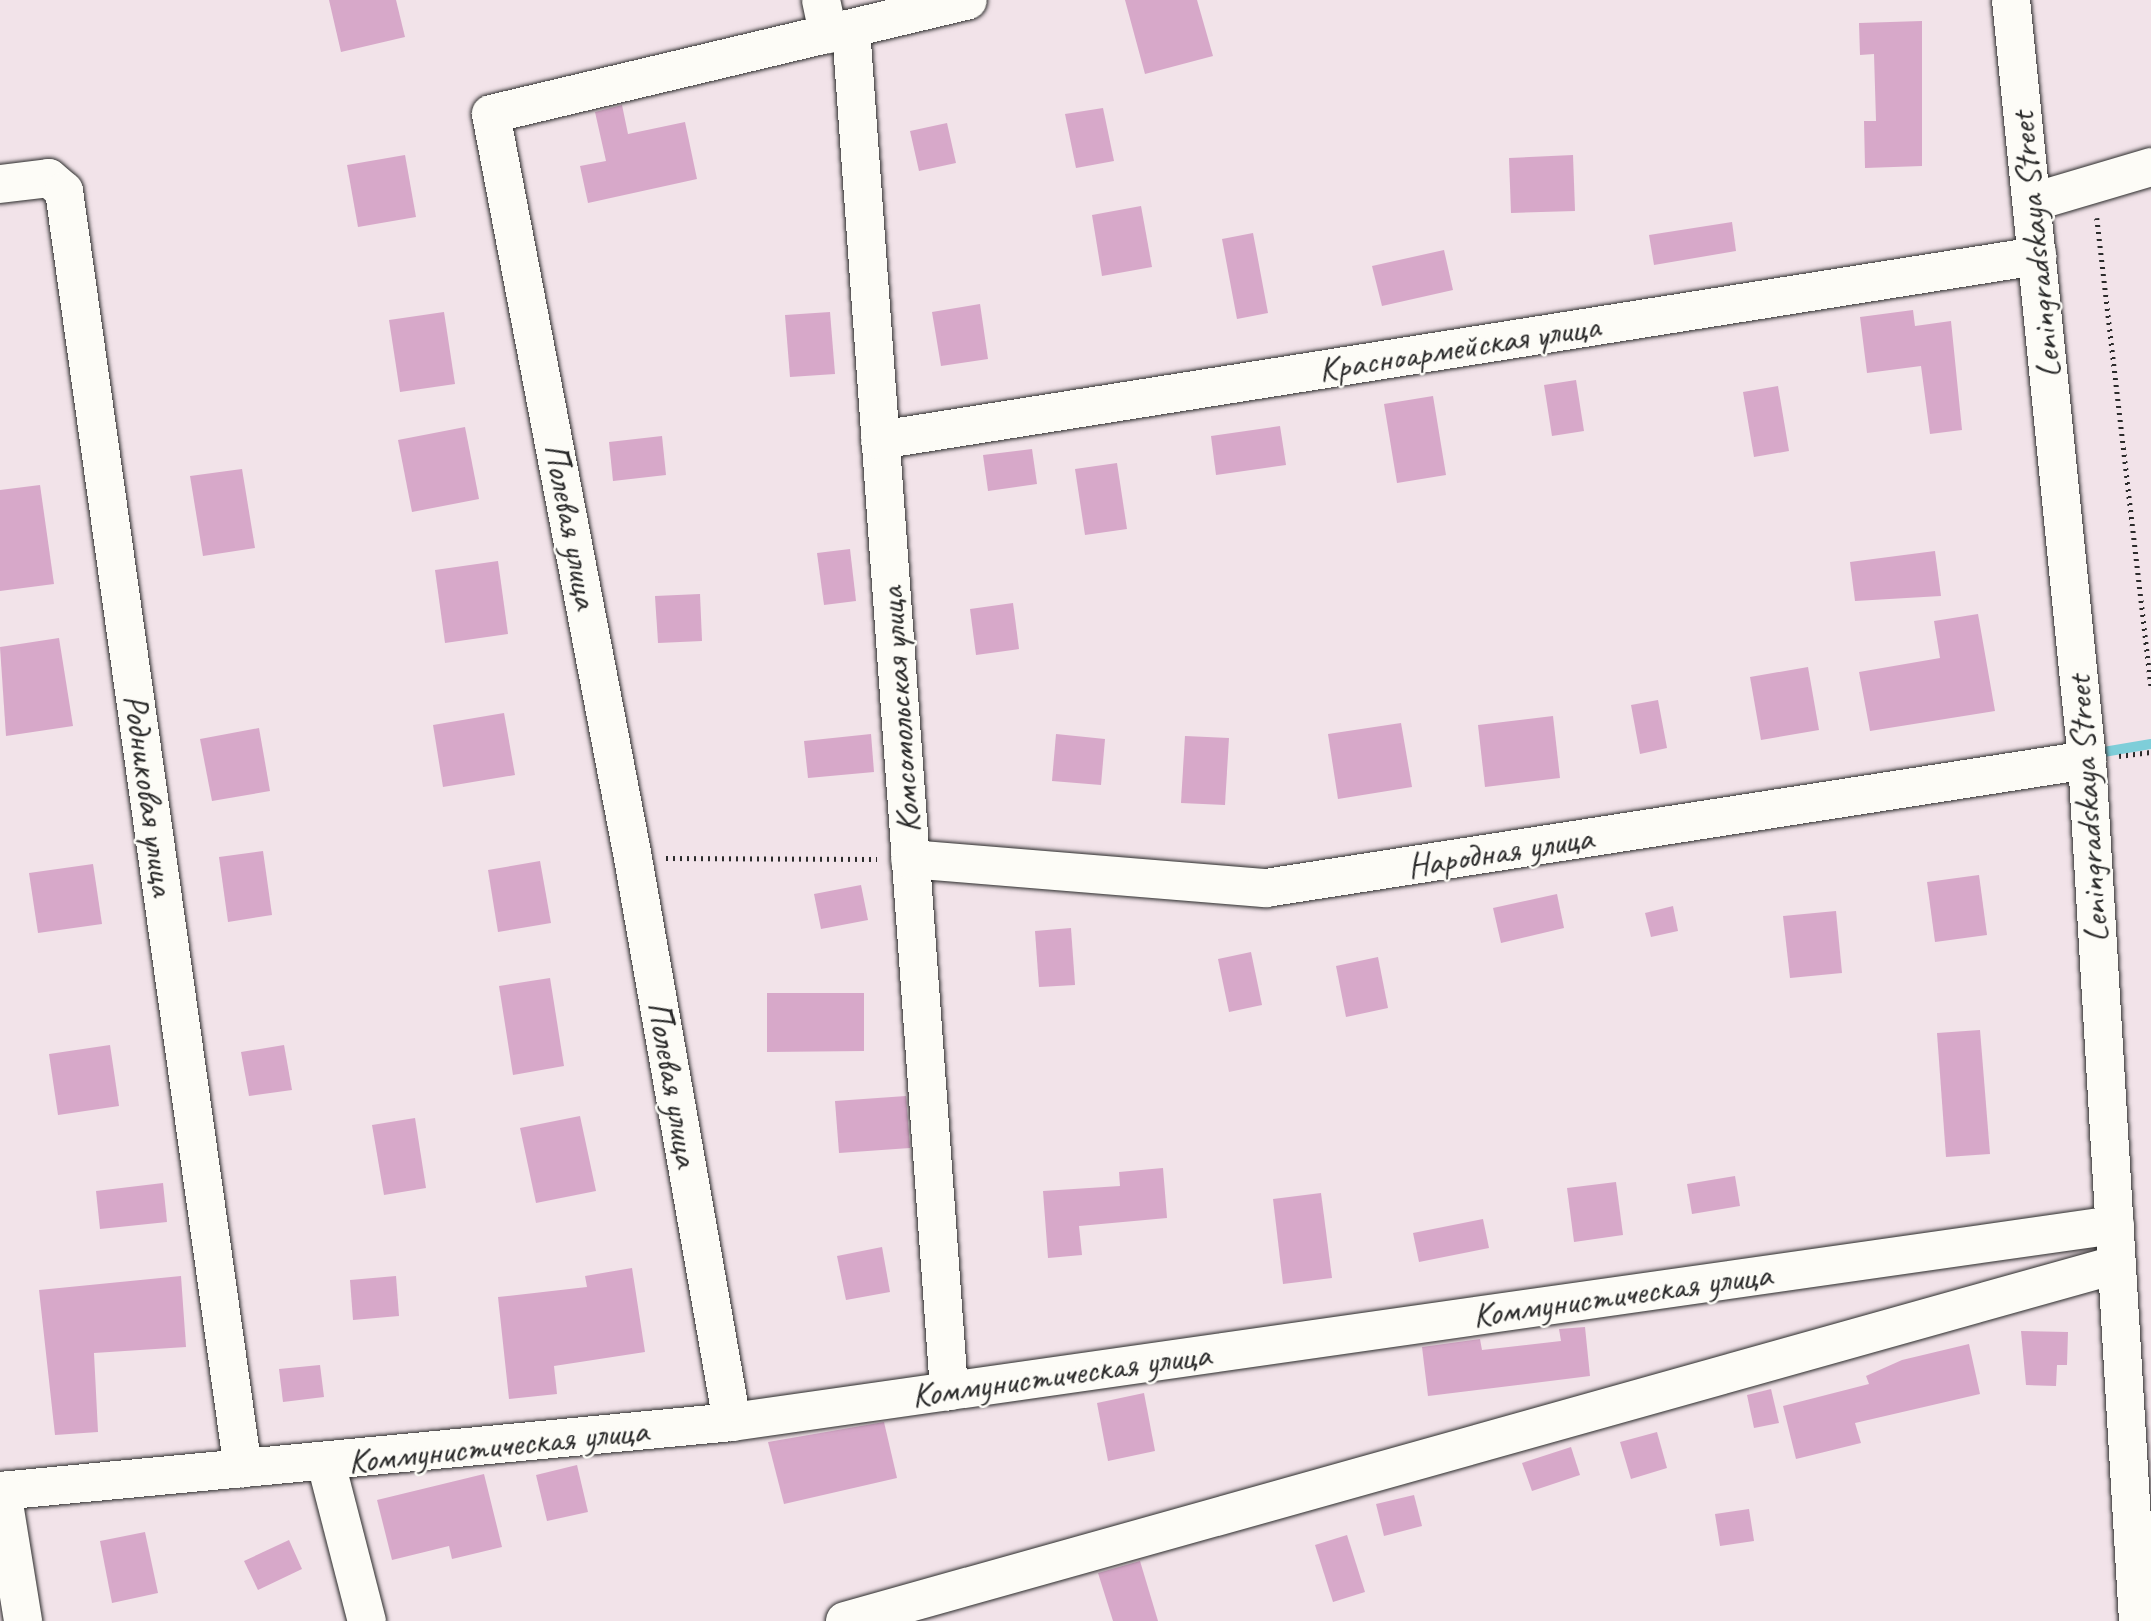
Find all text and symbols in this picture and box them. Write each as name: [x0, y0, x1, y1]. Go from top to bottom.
street label: Leningradskaya Street: [2001, 109, 2071, 381]
street label: Красноармейская улица: [1314, 305, 1604, 391]
street label: Полевая улица: [534, 439, 608, 613]
street label: Комсомольская улица: [870, 584, 930, 836]
street label: Leningradskaya Street: [2058, 674, 2118, 944]
street label: Родниковая улица: [114, 690, 184, 900]
street label: Народная улица: [1403, 816, 1597, 888]
street label: Полевая улица: [638, 997, 708, 1171]
street label: Коммунистическая улица: [1469, 1253, 1775, 1337]
street label: Коммунистическая улица: [908, 1333, 1214, 1417]
street label: Коммунистическая улица: [345, 1409, 651, 1483]

